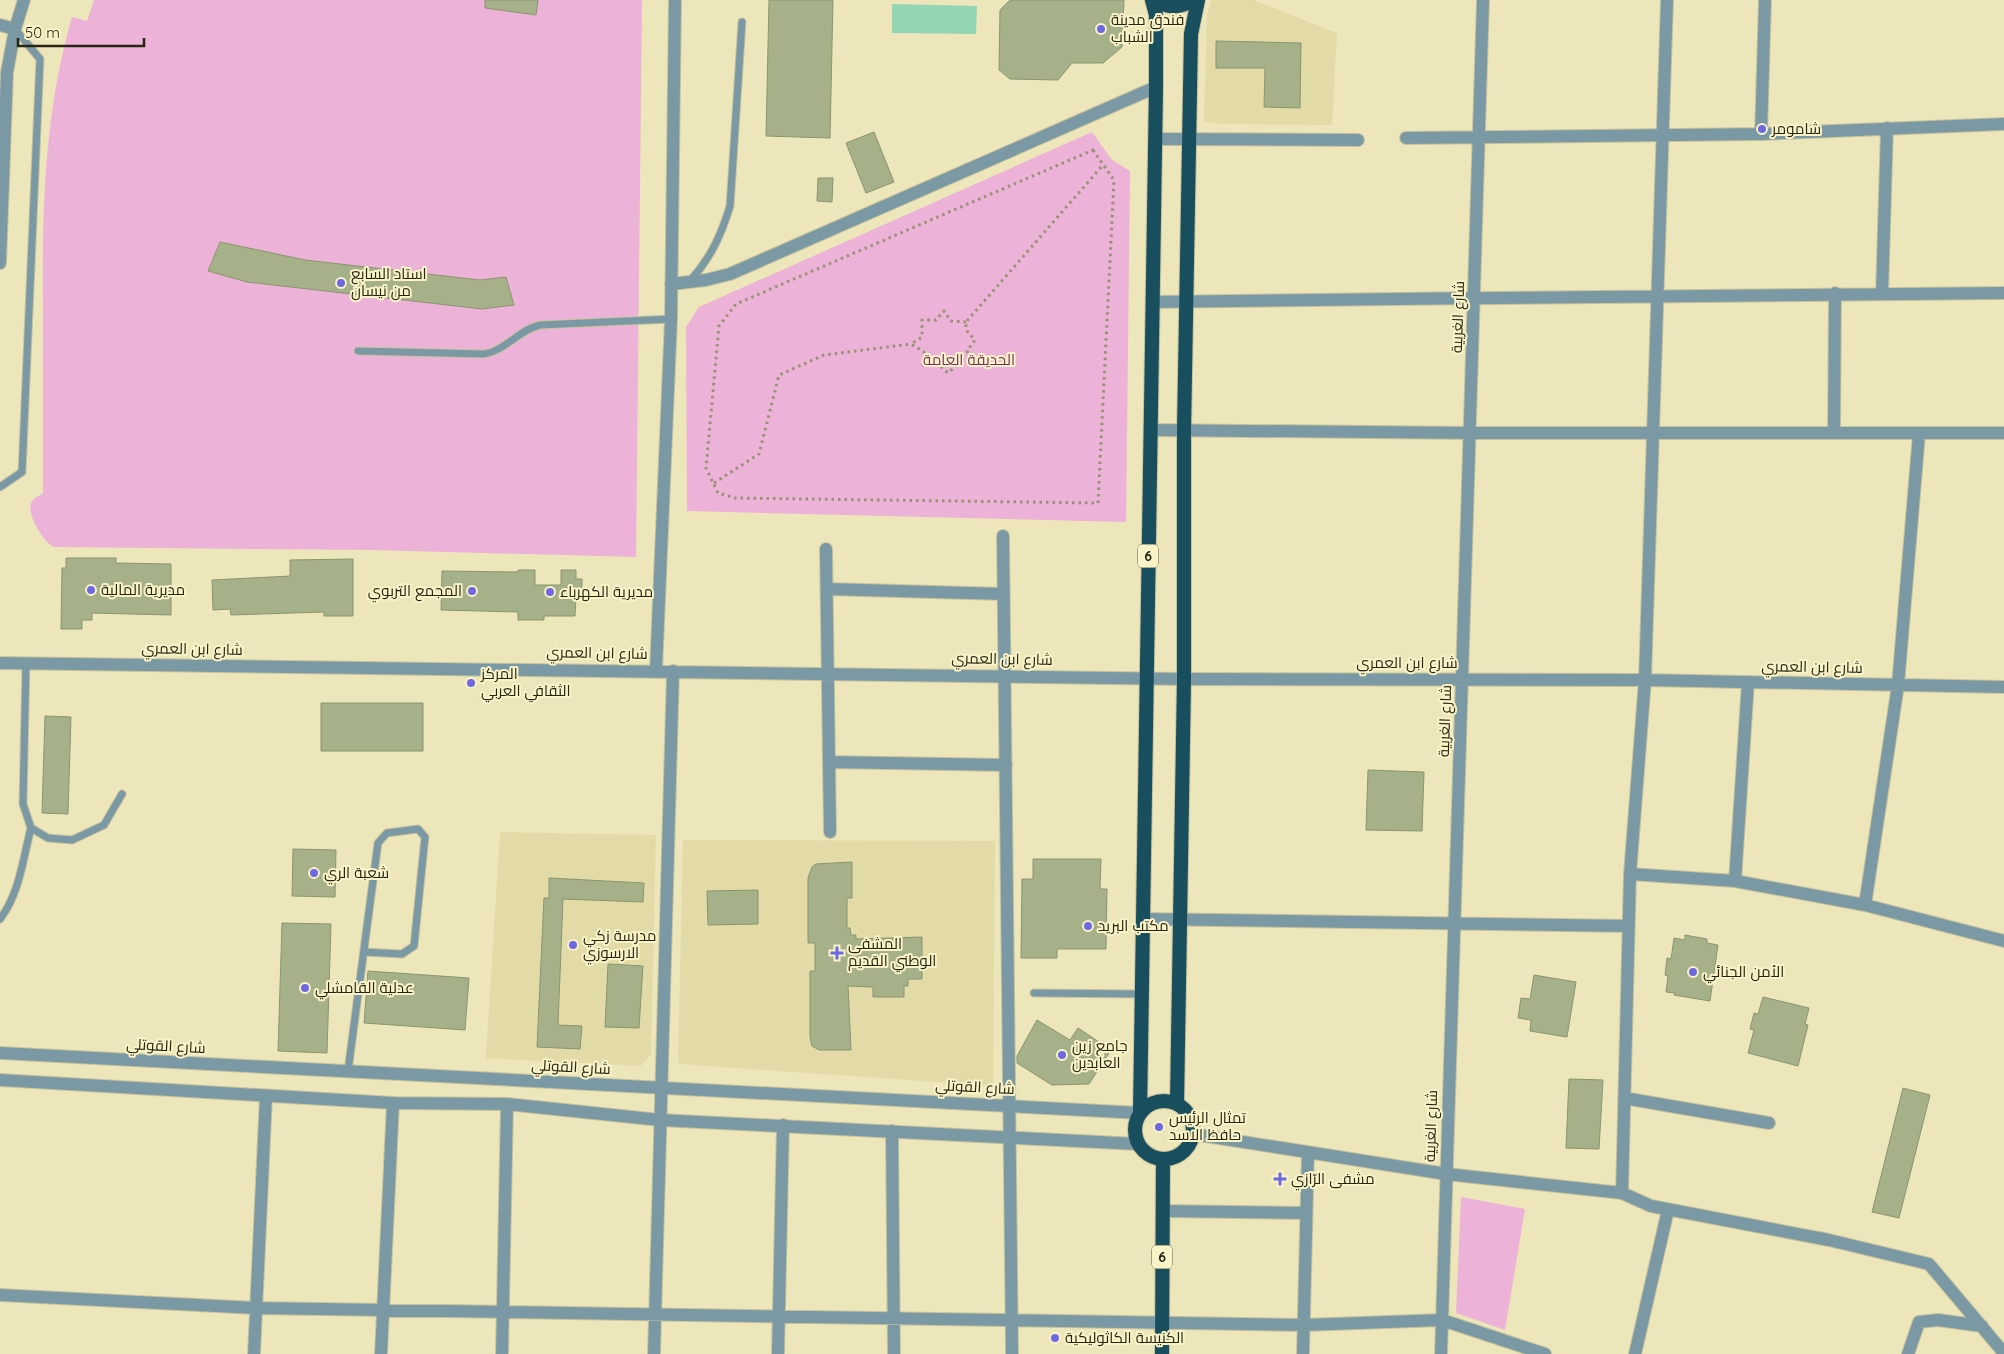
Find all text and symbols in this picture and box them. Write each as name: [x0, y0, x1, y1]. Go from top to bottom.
place label: فندق مدينة الشباب: [1111, 10, 1184, 46]
scale bar: [18, 15, 144, 47]
text: 50 m: [25, 23, 60, 42]
marker: فندق مدينة الشباب: [1095, 23, 1107, 35]
place label: شامومر: [1771, 119, 1821, 138]
marker: شامومر: [1756, 123, 1768, 135]
place label: استاد السابع من نيسان: [351, 264, 427, 301]
marker: استاد السابع من نيسان: [335, 277, 347, 289]
street label: شارع الغربية: [1447, 280, 1470, 354]
park label: الحديقة العامة: [923, 350, 1015, 369]
road number: 6: [1138, 544, 1158, 568]
place label: مديرية المالية: [101, 580, 185, 599]
place label: المجمع التربوي: [368, 581, 462, 603]
place label: مديرية الكهرباء: [560, 582, 653, 602]
marker: مديرية المالية: [85, 584, 97, 596]
marker: المجمع التربوي: [466, 585, 478, 597]
marker: مديرية الكهرباء: [544, 586, 556, 598]
street label: شارع ابن العمري: [141, 638, 243, 662]
street label: شارع ابن العمري: [546, 642, 648, 666]
street label: شارع ابن العمري: [951, 648, 1053, 672]
street label: شارع ابن العمري: [1356, 653, 1458, 675]
street label: شارع ابن العمري: [1761, 656, 1863, 680]
place label: المركز الثقافي العربي: [480, 664, 571, 703]
marker: المركز الثقافي العربي: [465, 677, 477, 689]
street label: شارع الغربية: [1434, 684, 1457, 758]
place label: شعبة الري: [324, 863, 389, 885]
marker: شعبة الري: [308, 867, 320, 879]
place label: مكتب البريد: [1098, 916, 1169, 935]
marker: مكتب البريد: [1082, 920, 1094, 932]
place label: مدرسة زكي الارسوزي: [583, 926, 656, 965]
place label: المشفى الوطني القديم: [848, 934, 936, 973]
marker: مدرسة زكي الارسوزي: [567, 939, 579, 951]
marker: المشفى الوطني القديم: [830, 946, 844, 960]
place label: الأمن الجنائي: [1703, 962, 1784, 984]
marker: الأمن الجنائي: [1687, 966, 1699, 978]
place label: عدلية القامشلي: [315, 978, 414, 1000]
marker: عدلية القامشلي: [299, 982, 311, 994]
street label: شارع القوتلي: [126, 1034, 206, 1060]
place label: جامع زين العابدين: [1072, 1036, 1128, 1073]
marker: جامع زين العابدين: [1056, 1049, 1068, 1061]
street label: شارع القوتلي: [531, 1055, 611, 1081]
street label: شارع القوتلي: [935, 1075, 1015, 1101]
street label: شارع الغربية: [1420, 1089, 1443, 1163]
place label: تمثال الرئيس حافظ الاسد: [1169, 1108, 1246, 1144]
marker: تمثال الرئيس حافظ الاسد: [1153, 1121, 1165, 1133]
place label: مشفى الرّازي: [1291, 1169, 1375, 1191]
marker: مشفى الرّازي: [1273, 1172, 1287, 1186]
road number: 6: [1152, 1246, 1172, 1268]
place label: الكنيسة الكاثوليكية: [1065, 1328, 1184, 1347]
marker: الكنيسة الكاثوليكية: [1049, 1332, 1061, 1344]

